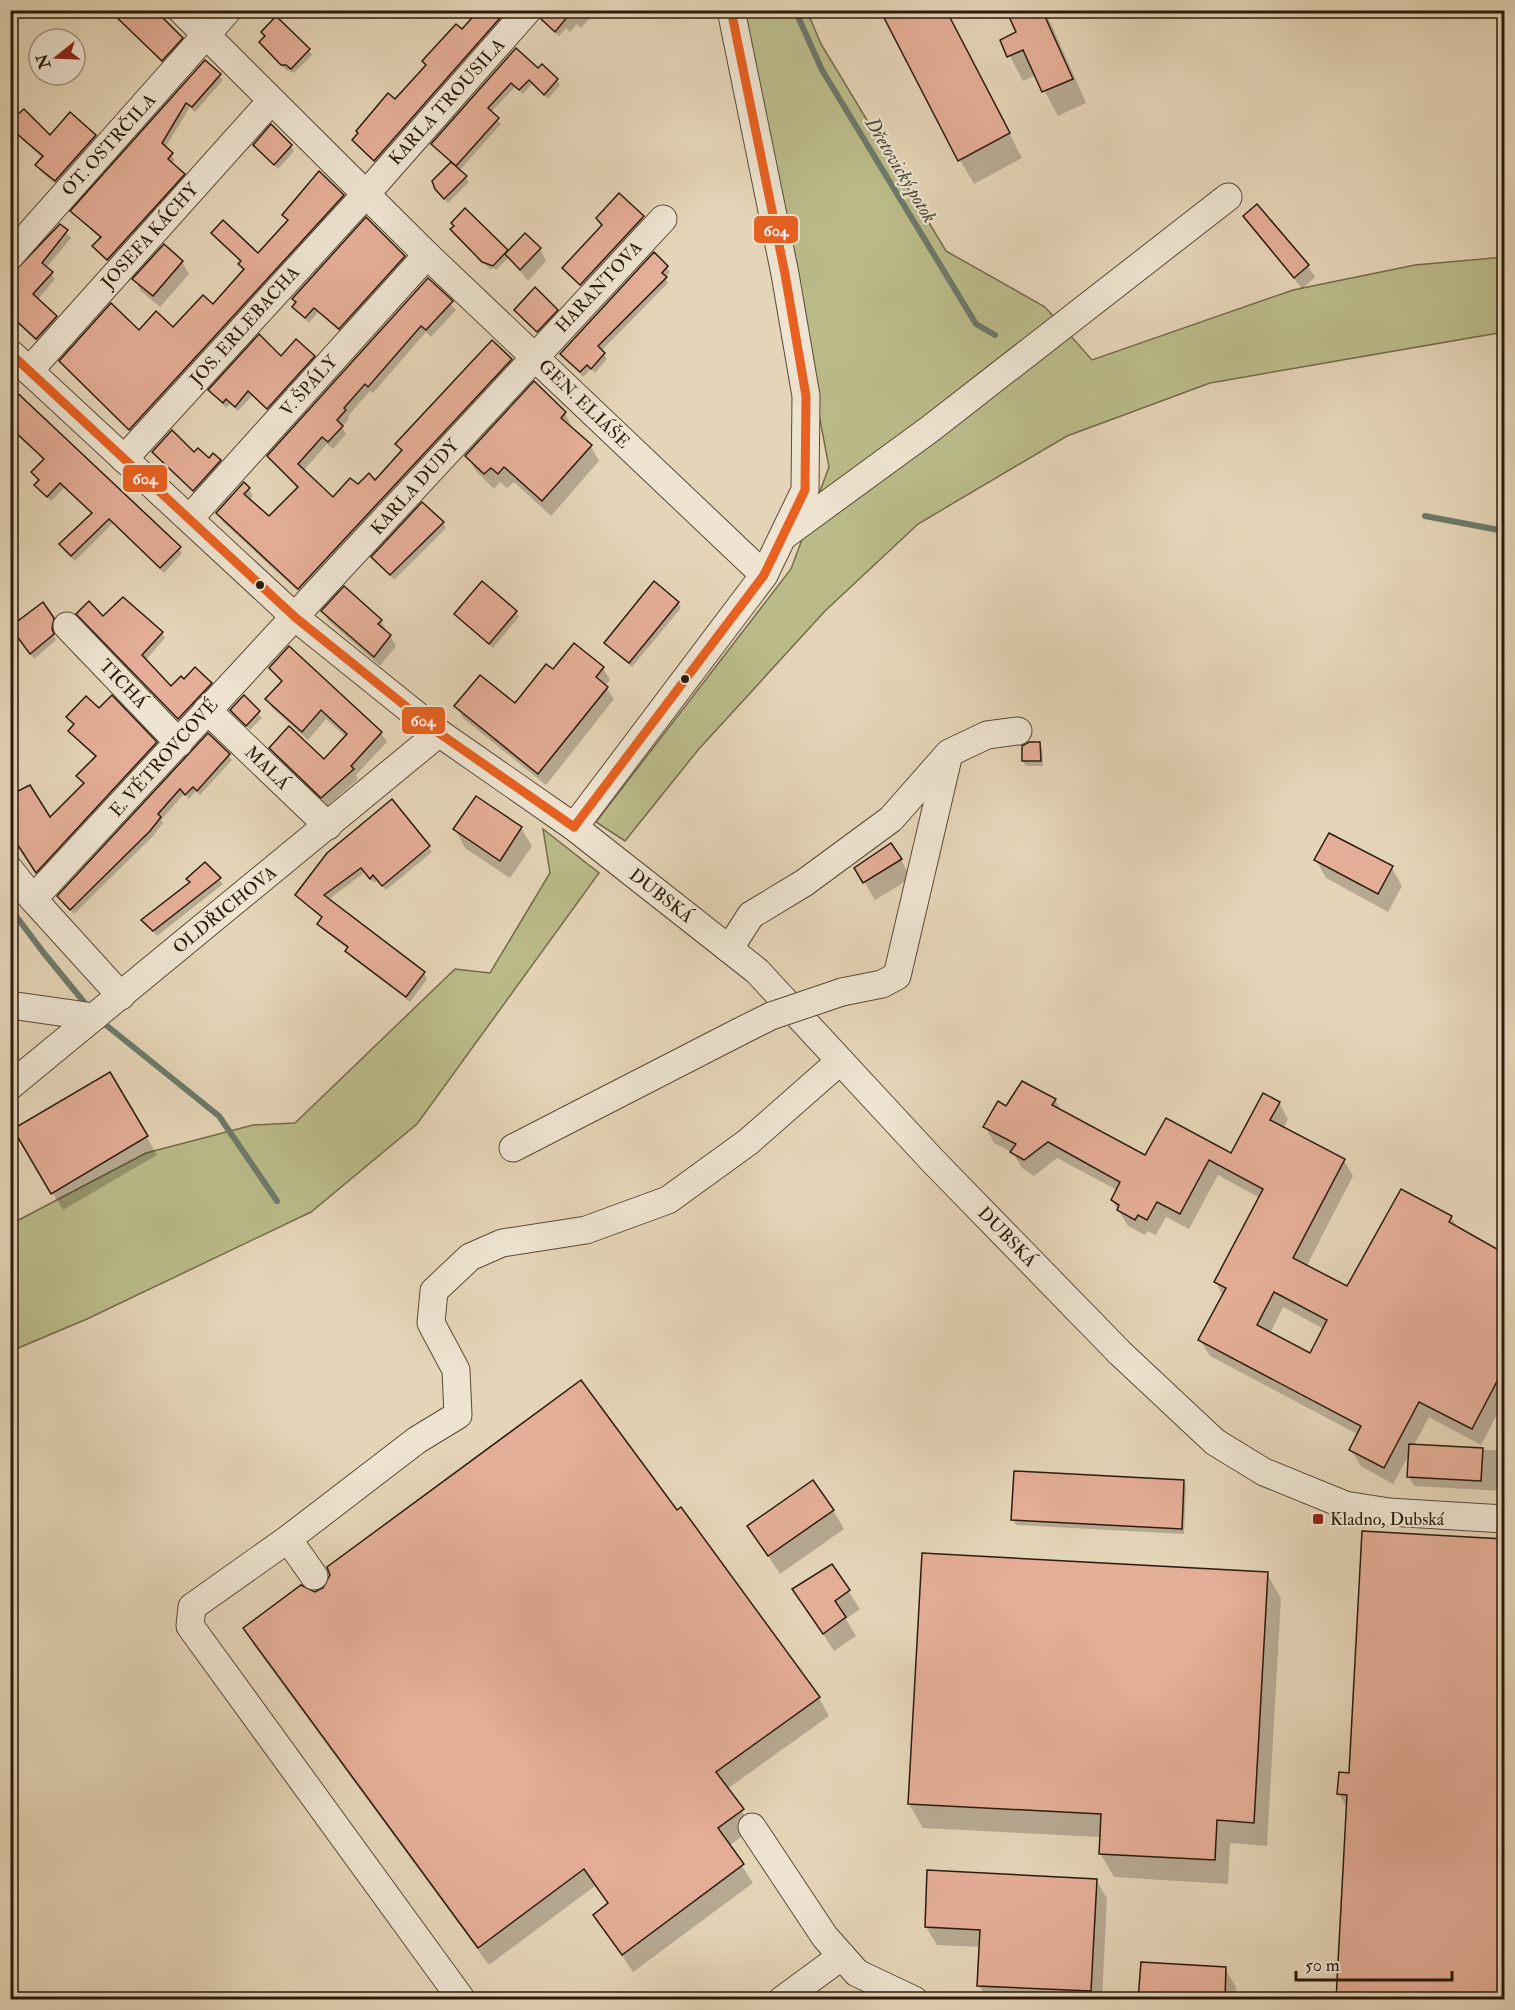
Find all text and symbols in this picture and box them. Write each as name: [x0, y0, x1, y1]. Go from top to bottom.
north arrow: [27, 27, 87, 87]
street label: KARLA TROUSILA: [384, 33, 510, 170]
text: N: [32, 51, 56, 72]
street label: OT. OSTRČILA: [57, 88, 162, 201]
water label: Dřetovický potok: [859, 112, 942, 227]
street label: JOSEFA KÁCHY: [96, 178, 204, 295]
line badge: 604: [753, 215, 799, 244]
text: 604: [764, 221, 790, 241]
street label: HARANTOVA: [551, 236, 648, 338]
street label: JOS. ERLEBACHA: [185, 261, 305, 391]
street label: V. ŠPÁLY: [275, 349, 343, 422]
street label: GEN. ELIÁŠE: [533, 354, 635, 454]
street label: KARLA DUDY: [366, 434, 465, 540]
line badge: 604: [122, 464, 168, 493]
text: 604: [133, 469, 159, 489]
unlabelled marker: [254, 579, 266, 591]
street label: TICHÁ: [94, 654, 152, 714]
unlabelled marker: [679, 673, 691, 685]
street label: E. VĚTROVCOVÉ: [104, 693, 223, 822]
line badge: 604: [401, 706, 446, 735]
text: 604: [411, 711, 437, 731]
street label: MALÁ: [240, 741, 295, 795]
street label: OLDŘICHOVA: [168, 860, 282, 959]
street label: DUBSKÁ: [624, 864, 698, 929]
street label: DUBSKÁ: [973, 1202, 1042, 1273]
place label: Kladno, Dubská: [1330, 1508, 1445, 1531]
marker: Kladno, Dubská: [1311, 1512, 1325, 1526]
scale bar: [1296, 1944, 1452, 1982]
text: 50 m: [1305, 1954, 1340, 1977]

